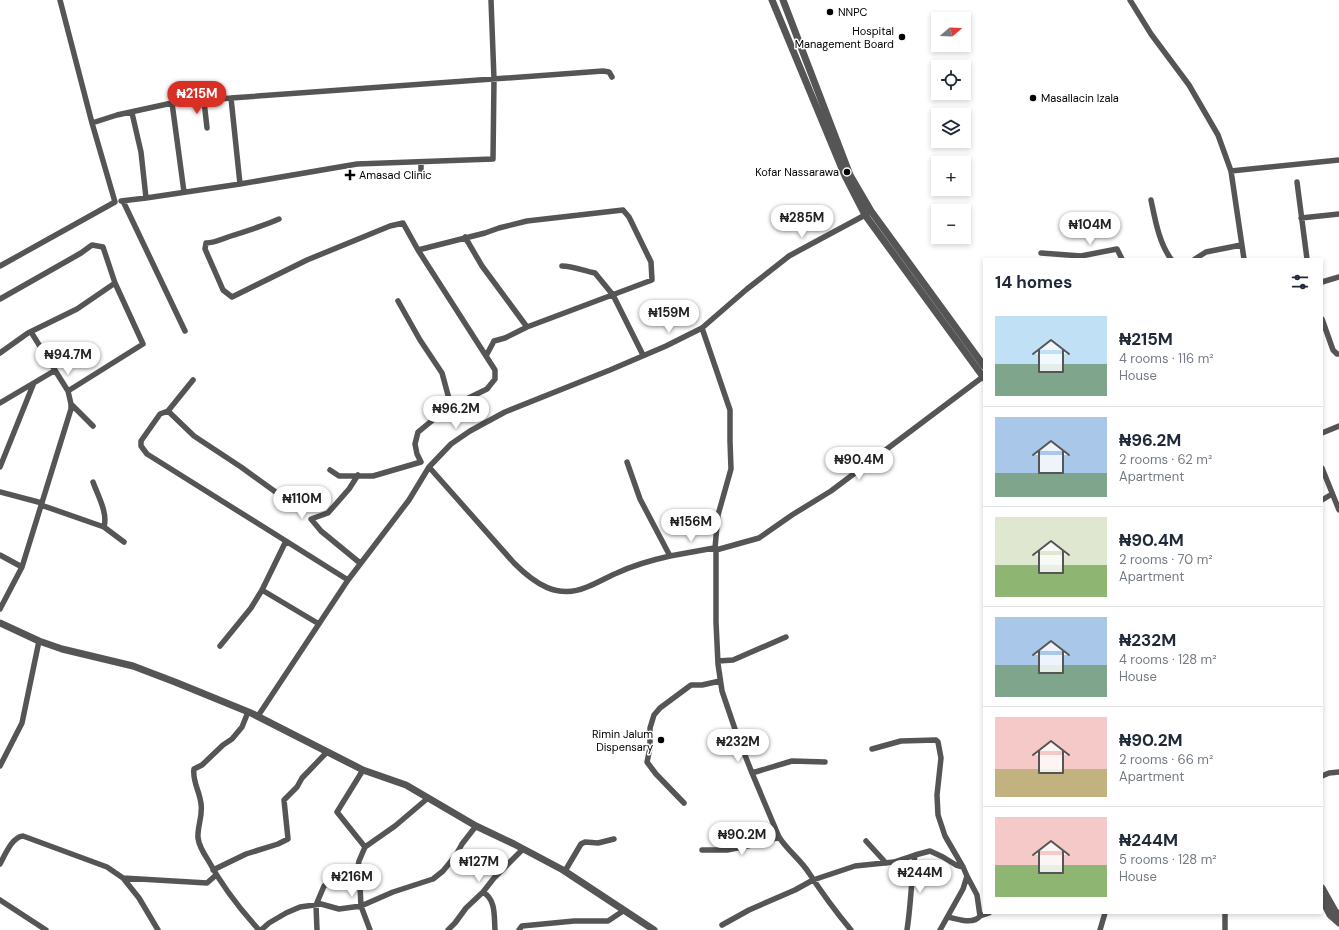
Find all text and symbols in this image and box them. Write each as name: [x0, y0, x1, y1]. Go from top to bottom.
place label: NNPC: [838, 5, 868, 19]
marker: NNPC: [825, 7, 835, 17]
north arrow: [931, 12, 971, 52]
map controls: [931, 12, 971, 244]
place label: Hospital Management Board: [795, 24, 894, 51]
marker: Hospital Management Board: [897, 32, 907, 42]
button: locate: [931, 60, 971, 100]
pin: ₦215M: [169, 81, 225, 115]
text: ₦215M: [176, 85, 218, 102]
place label: Masallacin Izala: [1041, 91, 1119, 105]
marker: Masallacin Izala: [1028, 93, 1038, 103]
button: layers: [931, 108, 971, 148]
button: +: [931, 156, 971, 196]
place label: Kofar Nassarawa: [755, 165, 839, 179]
marker: Kofar Nassarawa: [842, 167, 852, 177]
place label: Amasad Clinic: [359, 168, 432, 182]
marker: Amasad Clinic: [344, 169, 356, 181]
button: −: [931, 204, 971, 244]
pin: ₦285M: [774, 205, 830, 239]
text: ₦285M: [780, 209, 824, 226]
pin: ₦104M: [1062, 212, 1118, 246]
text: ₦104M: [1068, 216, 1112, 233]
text: 14 homes: [995, 271, 1072, 293]
icon: filters: [1289, 271, 1311, 293]
pin: ₦159M: [641, 300, 697, 334]
text: ₦159M: [648, 304, 690, 321]
text: ₦215M: [1119, 328, 1173, 350]
icon: home: [1027, 332, 1075, 380]
pin: ₦94.7M: [35, 342, 101, 376]
text: ₦94.7M: [44, 346, 92, 363]
text: 4 rooms · 116 m²: [1119, 350, 1214, 367]
text: House: [1119, 367, 1157, 384]
pin: ₦96.2M: [423, 396, 489, 430]
text: ₦96.2M: [432, 400, 480, 417]
text: ₦96.2M: [1119, 429, 1181, 451]
icon: home: [1027, 433, 1075, 481]
pin: ₦90.4M: [826, 447, 892, 481]
text: ₦90.4M: [834, 451, 884, 468]
text: 2 rooms · 62 m²: [1119, 451, 1212, 468]
text: Apartment: [1119, 468, 1184, 485]
pin: ₦110M: [274, 486, 330, 520]
text: ₦110M: [282, 490, 322, 507]
pin: ₦156M: [663, 509, 719, 543]
text: ₦156M: [670, 513, 712, 530]
text: ₦90.4M: [1119, 529, 1184, 551]
icon: home: [1027, 533, 1075, 581]
text: 2 rooms · 70 m²: [1119, 551, 1213, 568]
text: Apartment: [1119, 568, 1184, 585]
text: ₦232M: [1119, 629, 1176, 651]
icon: home: [1027, 633, 1075, 681]
text: 4 rooms · 128 m²: [1119, 651, 1217, 668]
text: House: [1119, 668, 1157, 685]
place label: Rimin Jalum Dispensary: [592, 727, 653, 754]
pin: ₦232M: [710, 729, 766, 763]
text: ₦90.2M: [1119, 729, 1183, 751]
text: ₦232M: [716, 733, 760, 750]
icon: home: [1027, 733, 1075, 781]
marker: Rimin Jalum Dispensary: [656, 735, 666, 745]
text: 2 rooms · 66 m²: [1119, 751, 1213, 768]
text: Apartment: [1119, 768, 1184, 785]
pin: ₦90.2M: [709, 822, 775, 856]
text: ₦90.2M: [718, 826, 766, 843]
text: ₦244M: [1119, 829, 1178, 851]
icon: home: [1027, 833, 1075, 881]
pin: ₦127M: [451, 849, 507, 883]
text: 5 rooms · 128 m²: [1119, 851, 1217, 868]
text: ₦127M: [459, 853, 499, 870]
pin: ₦244M: [892, 860, 948, 894]
pin: ₦216M: [324, 864, 380, 898]
text: ₦244M: [897, 864, 943, 881]
text: ₦216M: [331, 868, 373, 885]
text: House: [1119, 868, 1157, 885]

